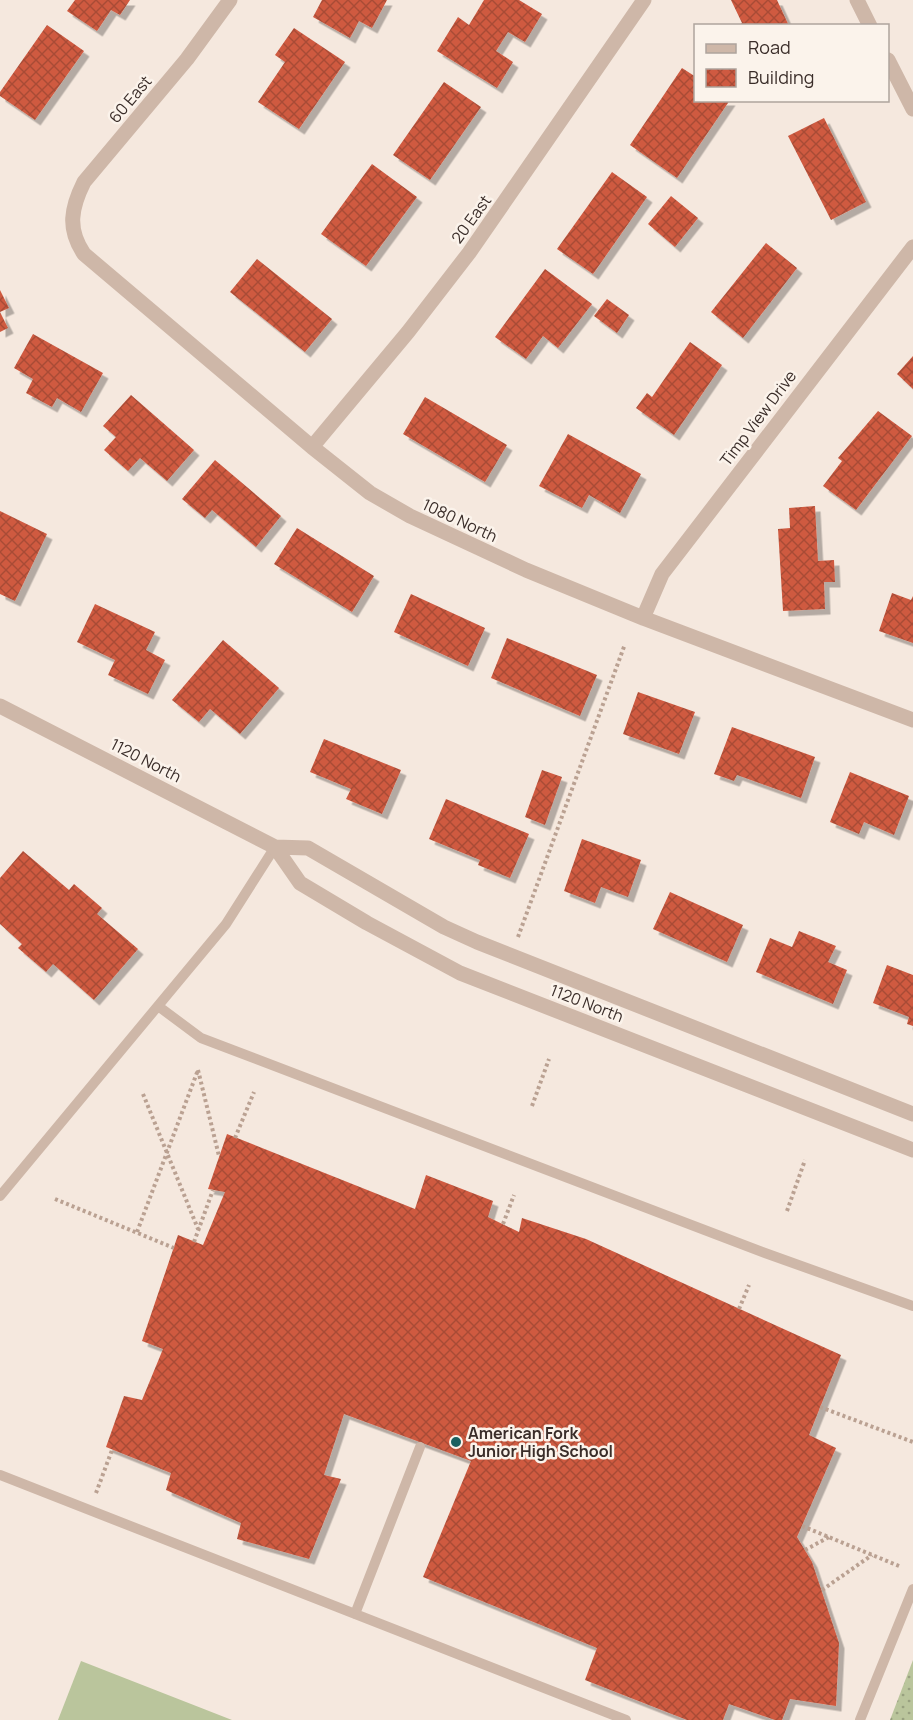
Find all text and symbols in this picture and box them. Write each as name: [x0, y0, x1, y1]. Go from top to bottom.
legend: [694, 24, 889, 102]
text: Road: [748, 35, 791, 59]
text: Building: [748, 65, 814, 89]
street label: 60 East: [104, 71, 156, 127]
street label: 20 East: [446, 190, 496, 248]
street label: Timp View Drive: [715, 366, 801, 470]
street label: 1080 North: [419, 493, 501, 547]
street label: 1120 North: [107, 733, 185, 787]
street label: 1120 North: [547, 979, 627, 1027]
place label: American Fork Junior High School: [468, 1422, 613, 1462]
marker: American Fork Junior High School: [449, 1435, 463, 1449]

